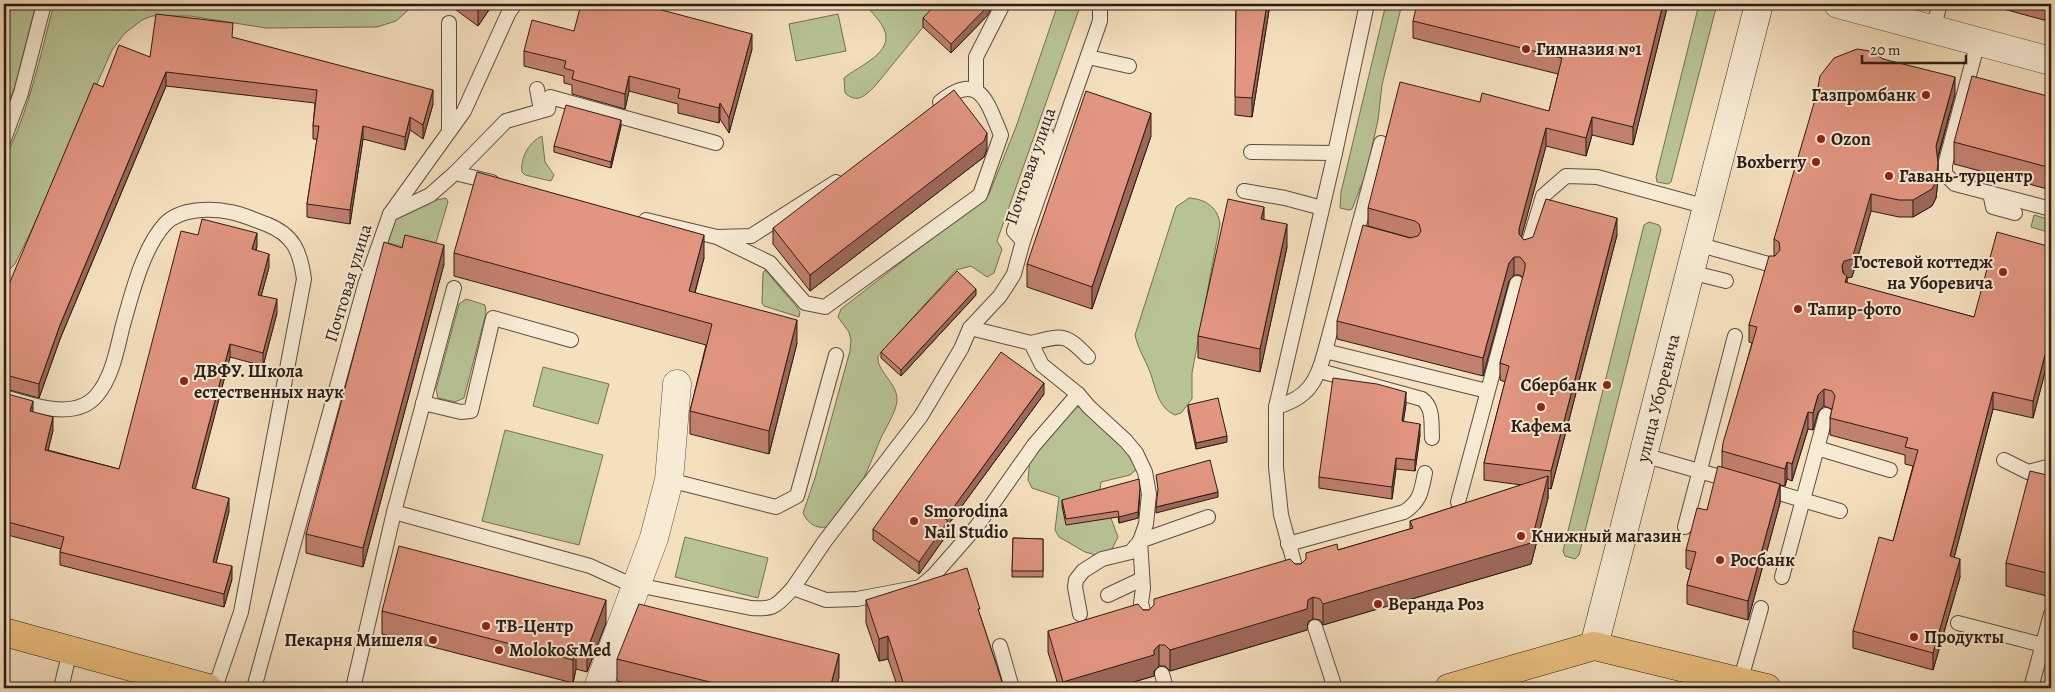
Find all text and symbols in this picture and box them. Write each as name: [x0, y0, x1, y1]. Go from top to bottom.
scale bar: [1862, 32, 1966, 64]
place label: Гимназия №1: [1536, 37, 1642, 61]
text: 20 m: [1870, 40, 1901, 60]
marker: Гимназия №1: [1520, 43, 1532, 55]
place label: Газпромбанк: [1811, 83, 1916, 107]
marker: Газпромбанк: [1920, 89, 1932, 101]
street label: Почтовая улица: [999, 104, 1061, 228]
place label: Ozon: [1831, 127, 1871, 151]
marker: Ozon: [1815, 133, 1827, 145]
place label: Boxberry: [1736, 150, 1807, 174]
marker: Boxberry: [1810, 156, 1822, 168]
place label: Гавань-турцентр: [1899, 164, 2033, 188]
marker: Гавань-турцентр: [1883, 170, 1895, 182]
street label: Почтовая улица: [319, 220, 378, 345]
place label: Гостевой коттедж на Уборевича: [1853, 250, 1993, 295]
marker: Гостевой коттедж на Уборевича: [1997, 266, 2009, 278]
place label: Тапир-фото: [1808, 297, 1901, 321]
marker: Тапир-фото: [1792, 303, 1804, 315]
street label: улица Уборевича: [1630, 331, 1686, 466]
place label: ДВФУ. Школа естественных наук: [194, 359, 344, 404]
place label: Сбербанк: [1520, 373, 1597, 397]
marker: ДВФУ. Школа естественных наук: [178, 375, 190, 387]
marker: Сбербанк: [1601, 379, 1613, 391]
marker: Кафема: [1535, 401, 1547, 413]
place label: Кафема: [1510, 414, 1572, 438]
place label: Smorodina Nail Studio: [924, 499, 1008, 544]
marker: Smorodina Nail Studio: [908, 515, 920, 527]
place label: Книжный магазин: [1531, 524, 1682, 548]
marker: Книжный магазин: [1515, 530, 1527, 542]
place label: Росбанк: [1730, 548, 1795, 572]
marker: Росбанк: [1714, 554, 1726, 566]
place label: Веранда Роз: [1388, 592, 1484, 616]
marker: Веранда Роз: [1372, 598, 1384, 610]
place label: ТВ-Центр: [496, 614, 574, 638]
marker: ТВ-Центр: [480, 620, 492, 632]
place label: Продукты: [1924, 625, 2004, 649]
place label: Пекарня Мишеля: [284, 628, 423, 652]
marker: Продукты: [1908, 631, 1920, 643]
marker: Пекарня Мишеля: [427, 634, 439, 646]
place label: Moloko&Med: [509, 638, 612, 662]
marker: Moloko&Med: [493, 644, 505, 656]

